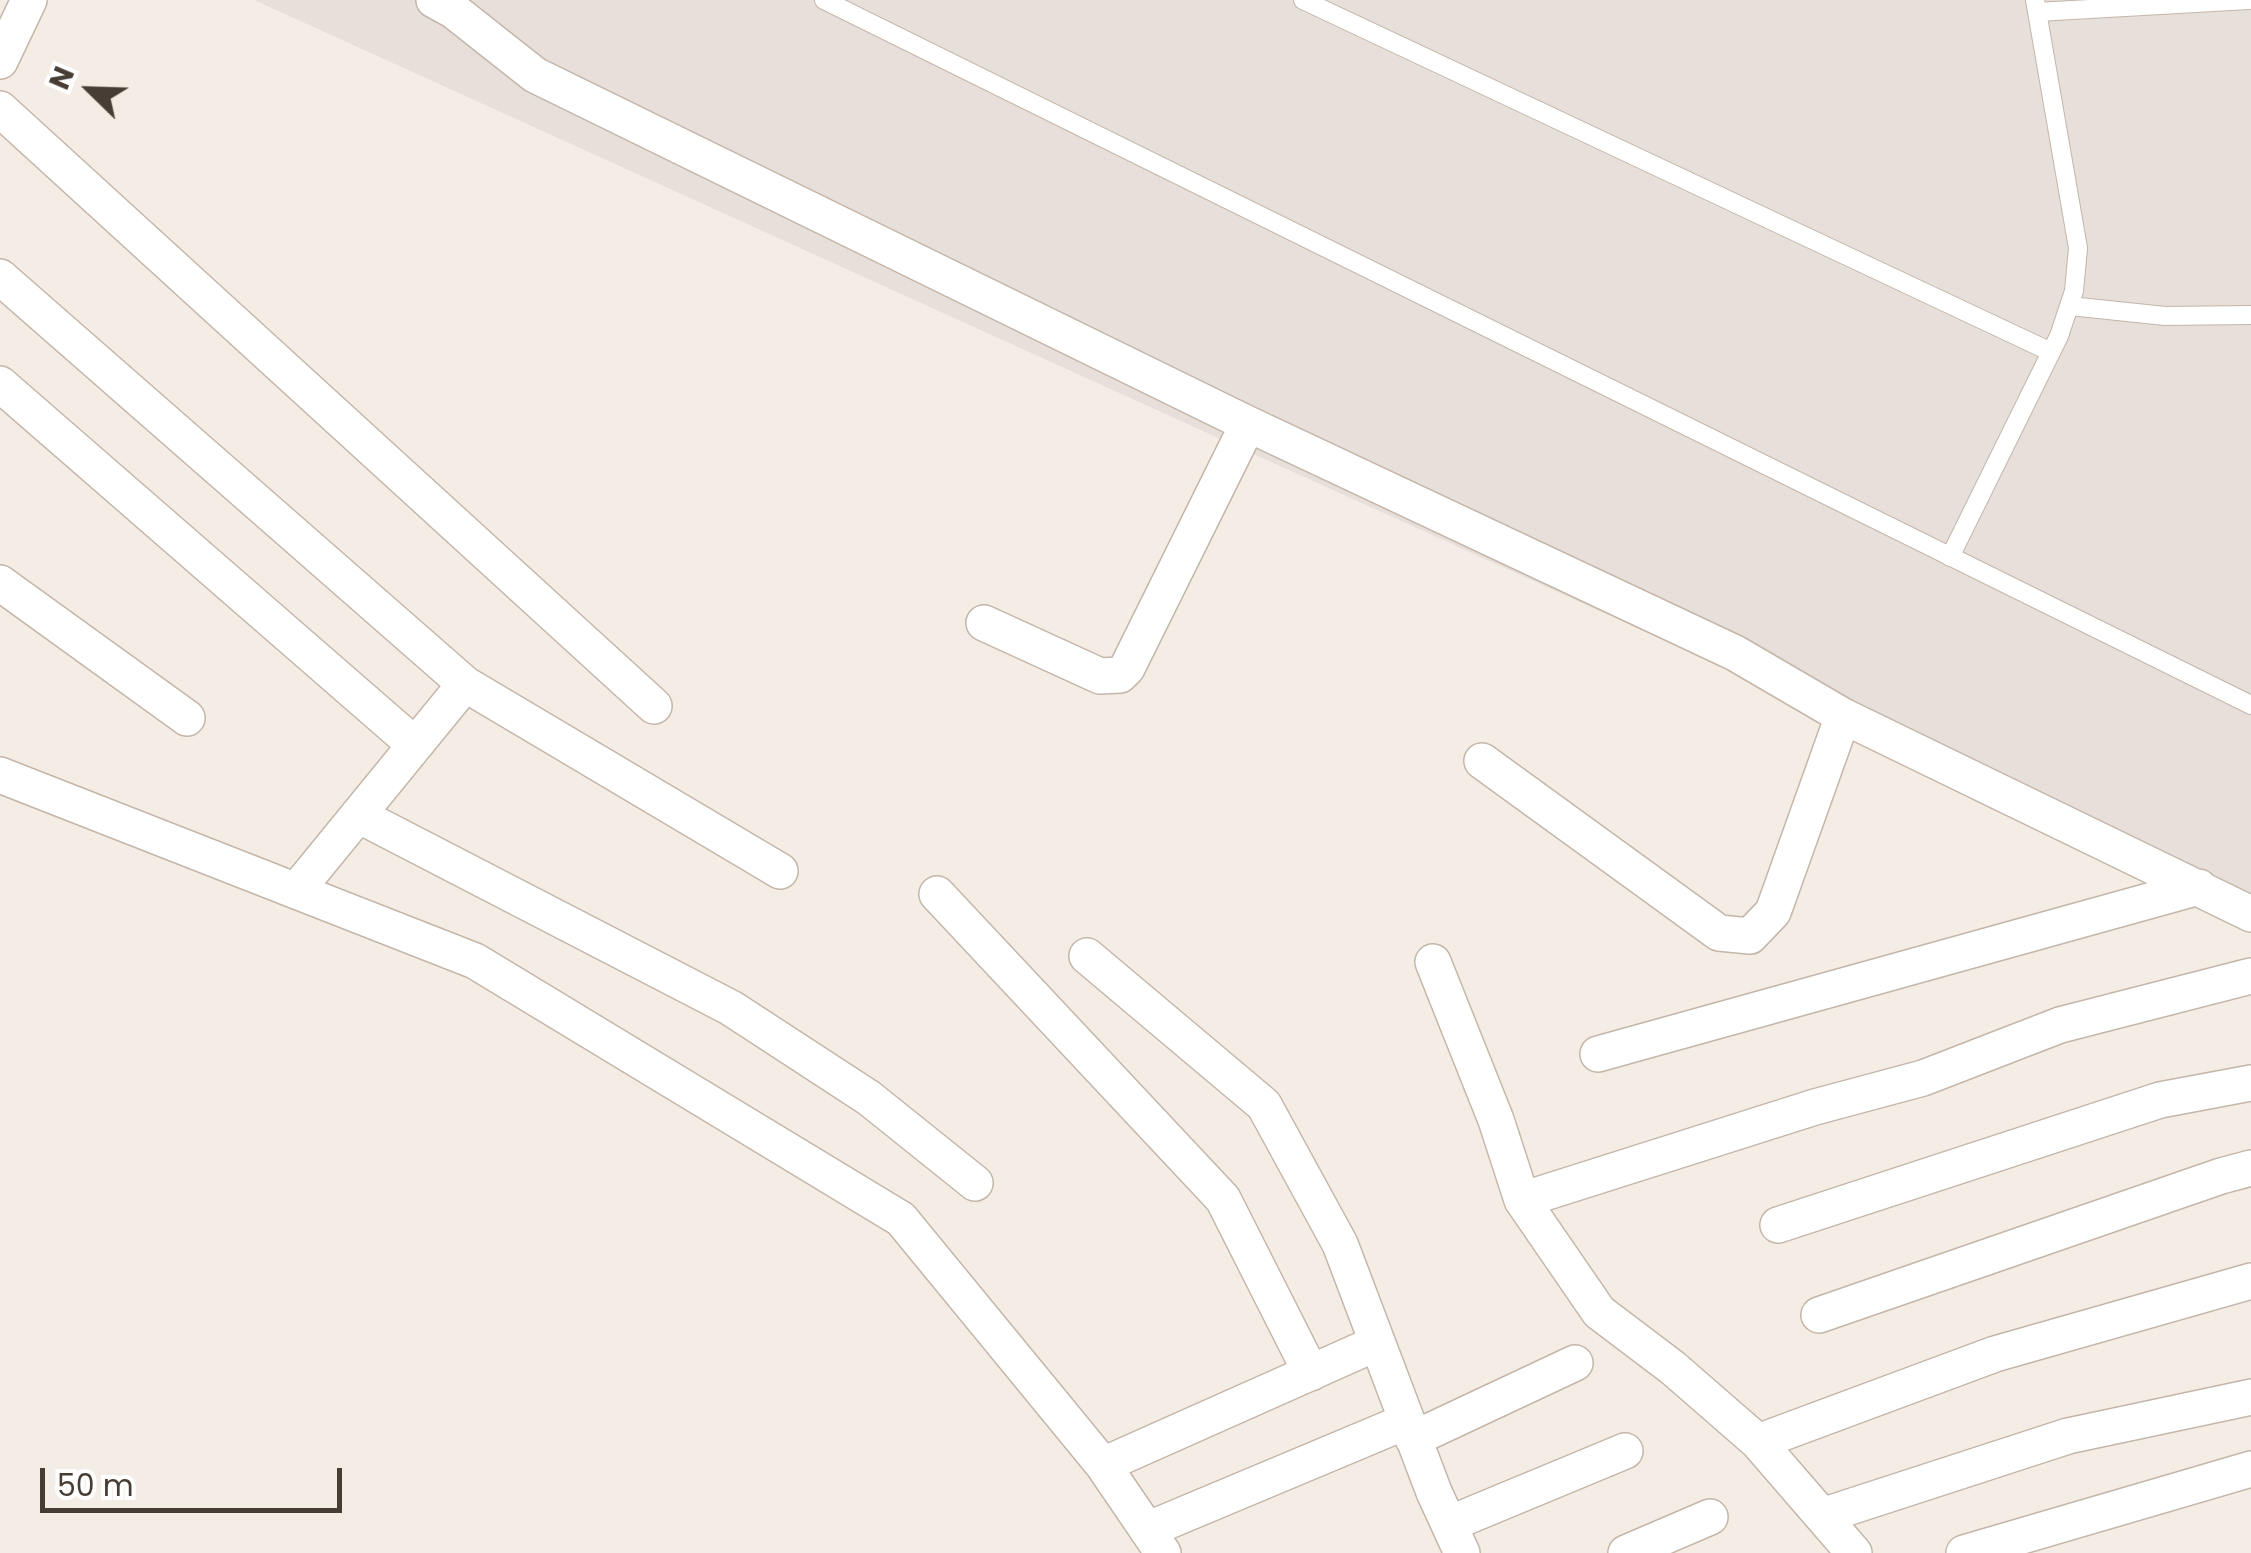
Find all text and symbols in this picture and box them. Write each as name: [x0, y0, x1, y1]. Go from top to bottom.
north arrow: [40, 40, 140, 140]
text: N: [40, 61, 84, 95]
scale bar: [45, 1448, 348, 1510]
text: 50 m: [57, 1464, 134, 1507]

